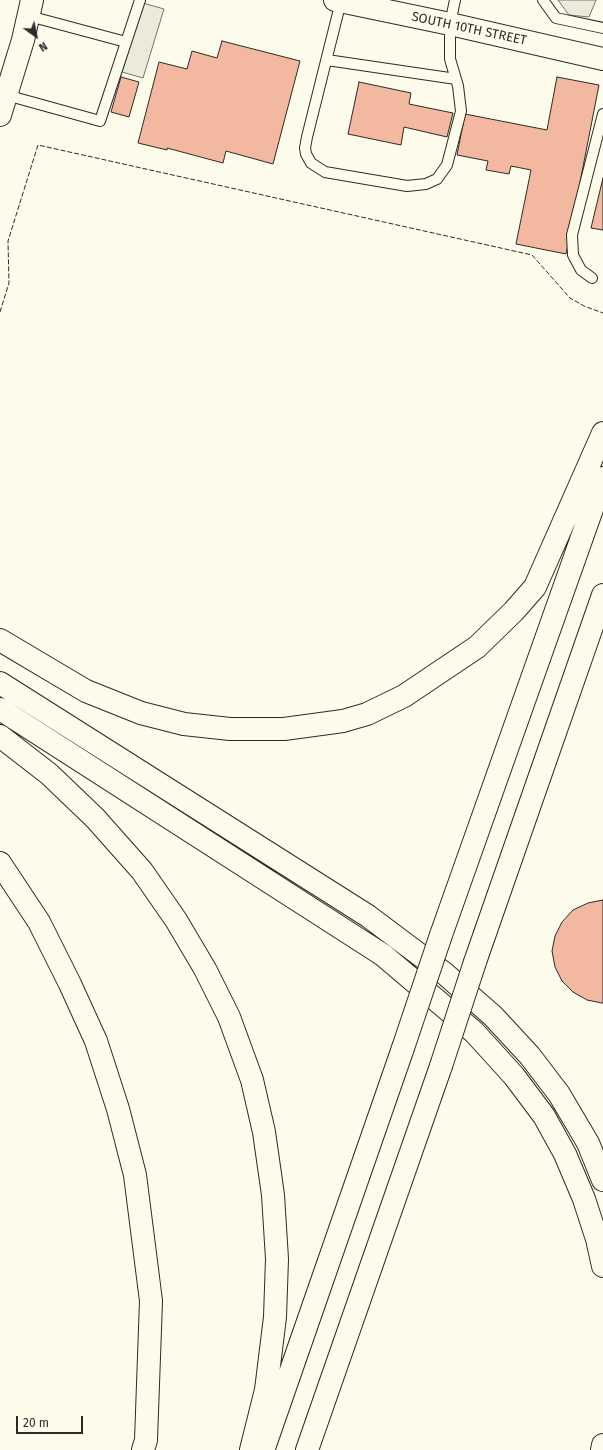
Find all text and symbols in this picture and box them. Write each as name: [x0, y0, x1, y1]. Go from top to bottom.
street label: SOUTH 10TH STREET: [410, 9, 528, 49]
north arrow: [16, 16, 56, 56]
text: N: [36, 39, 49, 54]
scale bar: [18, 1408, 85, 1434]
text: 20 m: [23, 1416, 49, 1430]

